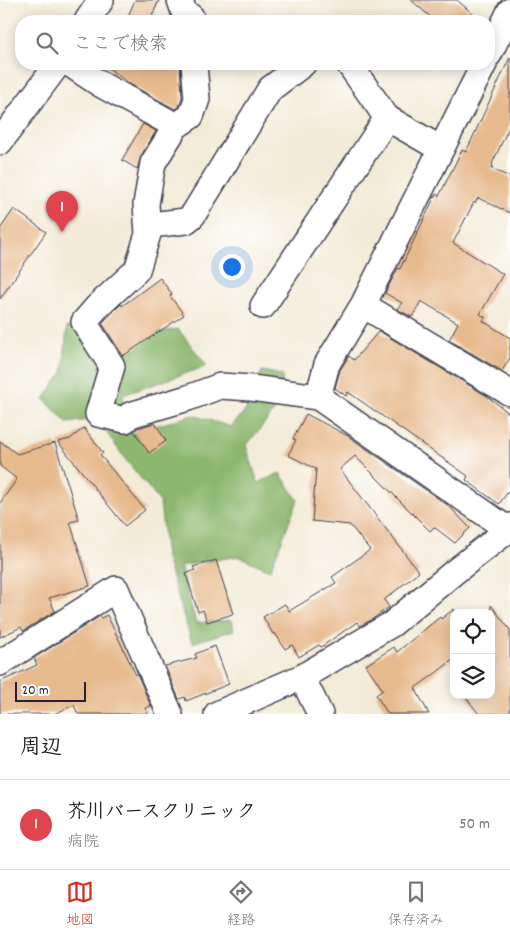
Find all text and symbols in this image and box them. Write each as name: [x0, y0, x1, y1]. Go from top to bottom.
search box: [15, 15, 495, 70]
icon: search: [33, 29, 61, 57]
text: ここで検索: [73, 32, 168, 59]
pin: 1: [46, 191, 78, 232]
your location: [219, 254, 245, 280]
map controls: [450, 609, 495, 699]
button: locate: [450, 609, 495, 654]
button: layers: [450, 654, 495, 699]
scale bar: [15, 679, 86, 702]
text: 20 m: [22, 681, 49, 701]
text: 周辺: [20, 734, 62, 764]
text: 芥川バースクリニック: [67, 800, 256, 827]
text: 1: [34, 813, 38, 836]
text: 50 m: [459, 813, 490, 836]
text: 病院: [67, 831, 99, 854]
tab: 地図: [66, 878, 94, 931]
tab: 経路: [227, 878, 255, 931]
tab: 保存済み: [388, 878, 444, 931]

